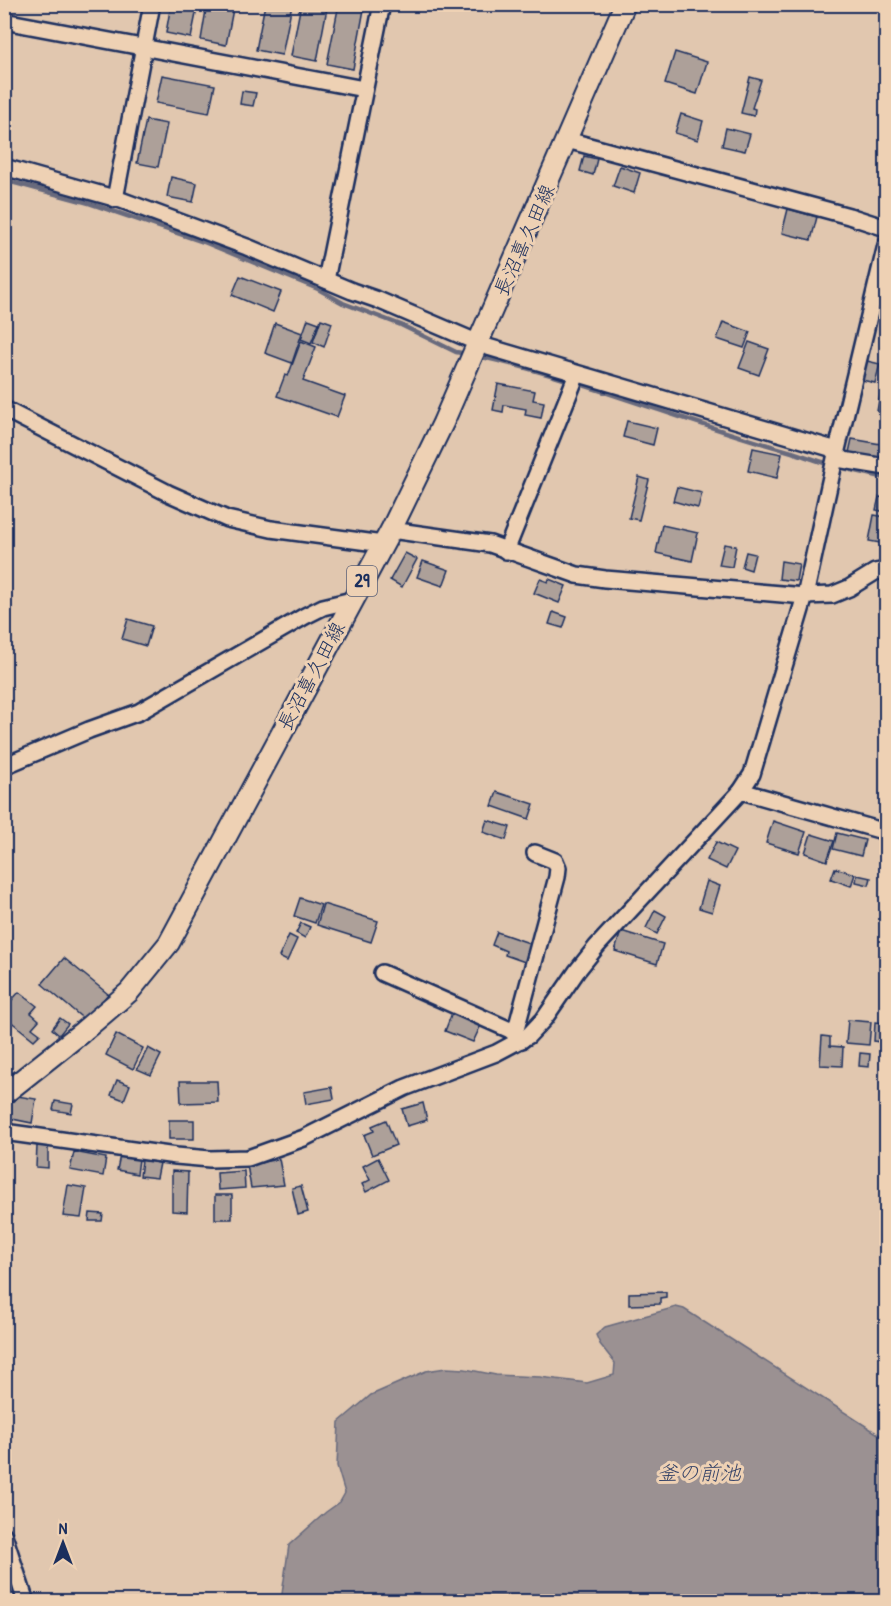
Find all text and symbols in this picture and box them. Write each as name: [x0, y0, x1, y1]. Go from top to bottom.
street label: 長沼喜久田線: [487, 179, 560, 300]
road number: 29: [347, 566, 377, 596]
street label: 長沼喜久田線: [270, 616, 351, 735]
water label: 釜の前池: [657, 1458, 742, 1487]
north arrow: [33, 1513, 93, 1573]
text: N: [59, 1517, 68, 1539]

